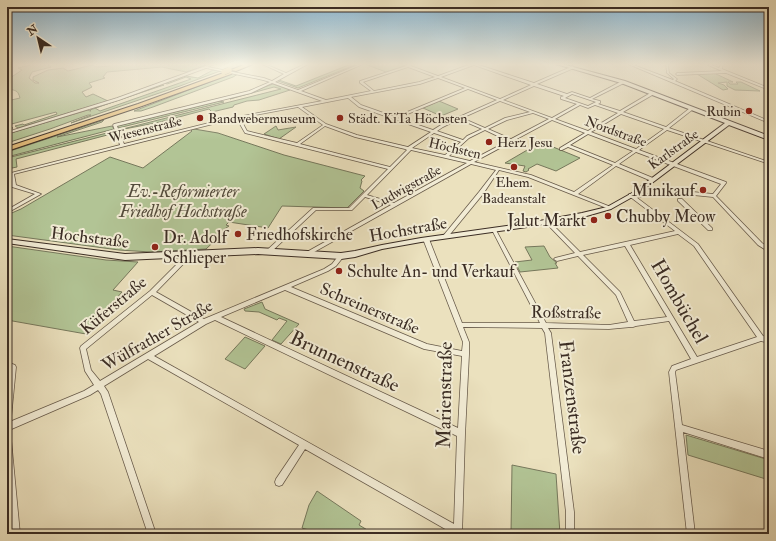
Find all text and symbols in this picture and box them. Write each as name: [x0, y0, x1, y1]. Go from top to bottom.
north arrow: [18, 18, 58, 58]
text: N: [24, 21, 41, 39]
place label: Rubin: [706, 103, 741, 120]
marker: Rubin: [744, 106, 754, 116]
place label: Bandwebermuseum: [208, 110, 316, 127]
place label: Städt. KiTa Höchsten: [348, 110, 467, 127]
street label: Wiesenstraße: [106, 112, 184, 147]
street label: Nordstraße: [583, 112, 649, 151]
marker: Bandwebermuseum: [195, 113, 205, 123]
marker: Städt. KiTa Höchsten: [335, 113, 345, 123]
street label: Karlstraße: [645, 125, 702, 173]
street label: Höchsten: [427, 134, 483, 163]
place label: Herz Jesu: [497, 134, 552, 151]
marker: Herz Jesu: [484, 137, 494, 147]
street label: Ludwigstraße: [368, 161, 444, 214]
marker: Ehem. Badeanstalt: [509, 162, 519, 172]
place label: Ehem. Badeanstalt: [482, 174, 546, 207]
place label: Minikauf: [631, 180, 697, 201]
park label: Ev.-Reformierter Friedhof Hochstraße: [118, 181, 247, 222]
marker: Minikauf: [698, 185, 708, 195]
place label: Chubby Meow: [616, 206, 716, 228]
place label: Jalut Markt: [506, 210, 586, 232]
marker: Chubby Meow: [603, 211, 613, 221]
street label: Hochstraße: [368, 212, 449, 247]
marker: Jalut Markt: [589, 215, 599, 225]
street label: Hochstraße: [50, 222, 130, 253]
place label: Friedhofskirche: [246, 224, 353, 245]
place label: Dr. Adolf Schlieper: [163, 227, 229, 269]
marker: Friedhofskirche: [233, 229, 243, 239]
marker: Dr. Adolf Schlieper: [150, 242, 160, 252]
street label: Hombüchel: [645, 255, 714, 348]
place label: Schulte An- und Verkauf: [347, 261, 517, 282]
marker: Schulte An- und Verkauf: [334, 266, 344, 276]
street label: Küferstraße: [76, 272, 151, 339]
street label: Schreinerstraße: [317, 278, 423, 339]
street label: Wülfrather Straße: [97, 295, 216, 376]
street label: Roßstraße: [531, 301, 601, 324]
street label: Brunnenstraße: [286, 325, 404, 398]
street label: Franzenstraße: [553, 339, 592, 455]
street label: Marienstraße: [431, 341, 458, 449]

